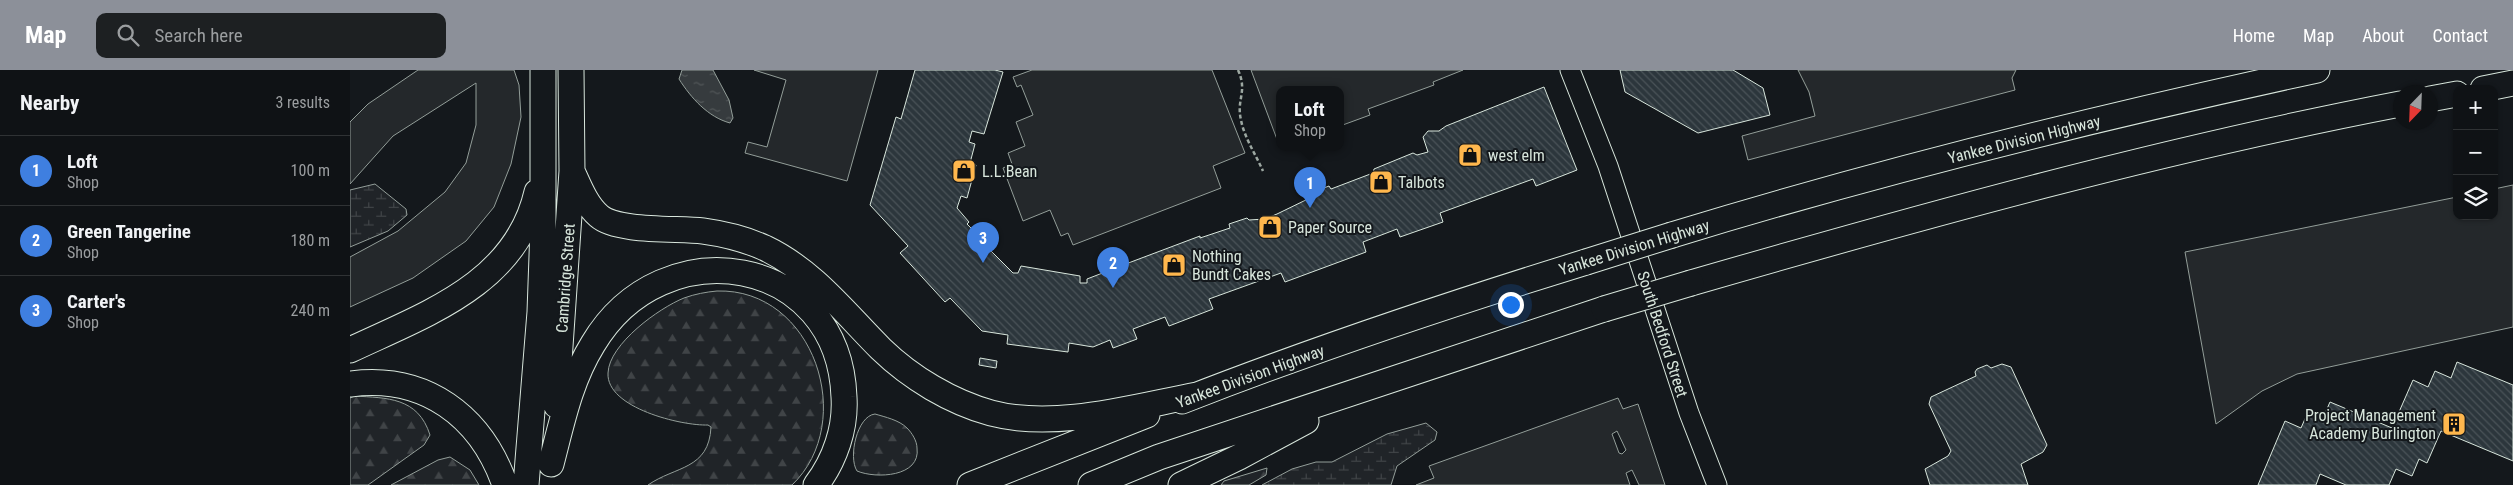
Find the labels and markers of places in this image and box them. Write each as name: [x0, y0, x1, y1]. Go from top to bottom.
shop icon: west elm: [1457, 142, 1483, 168]
place label: west elm: [1488, 146, 1545, 165]
shop icon: L.L.Bean: [951, 158, 977, 184]
place label: L.L.Bean: [982, 162, 1037, 181]
pin: 1: [1294, 167, 1326, 208]
shop icon: Talbots: [1368, 169, 1394, 195]
place label: Talbots: [1398, 173, 1445, 192]
shop icon: Paper Source: [1257, 214, 1283, 240]
place label: Paper Source: [1288, 218, 1372, 237]
pin: 3: [967, 222, 999, 263]
pin: 2: [1097, 247, 1129, 288]
place label: Nothing Bundt Cakes: [1192, 247, 1271, 284]
shop icon: Nothing Bundt Cakes: [1161, 252, 1187, 278]
place label: Project Management Academy Burlington: [2305, 406, 2436, 443]
building icon: Project Management Academy Burlington: [2441, 411, 2467, 437]

